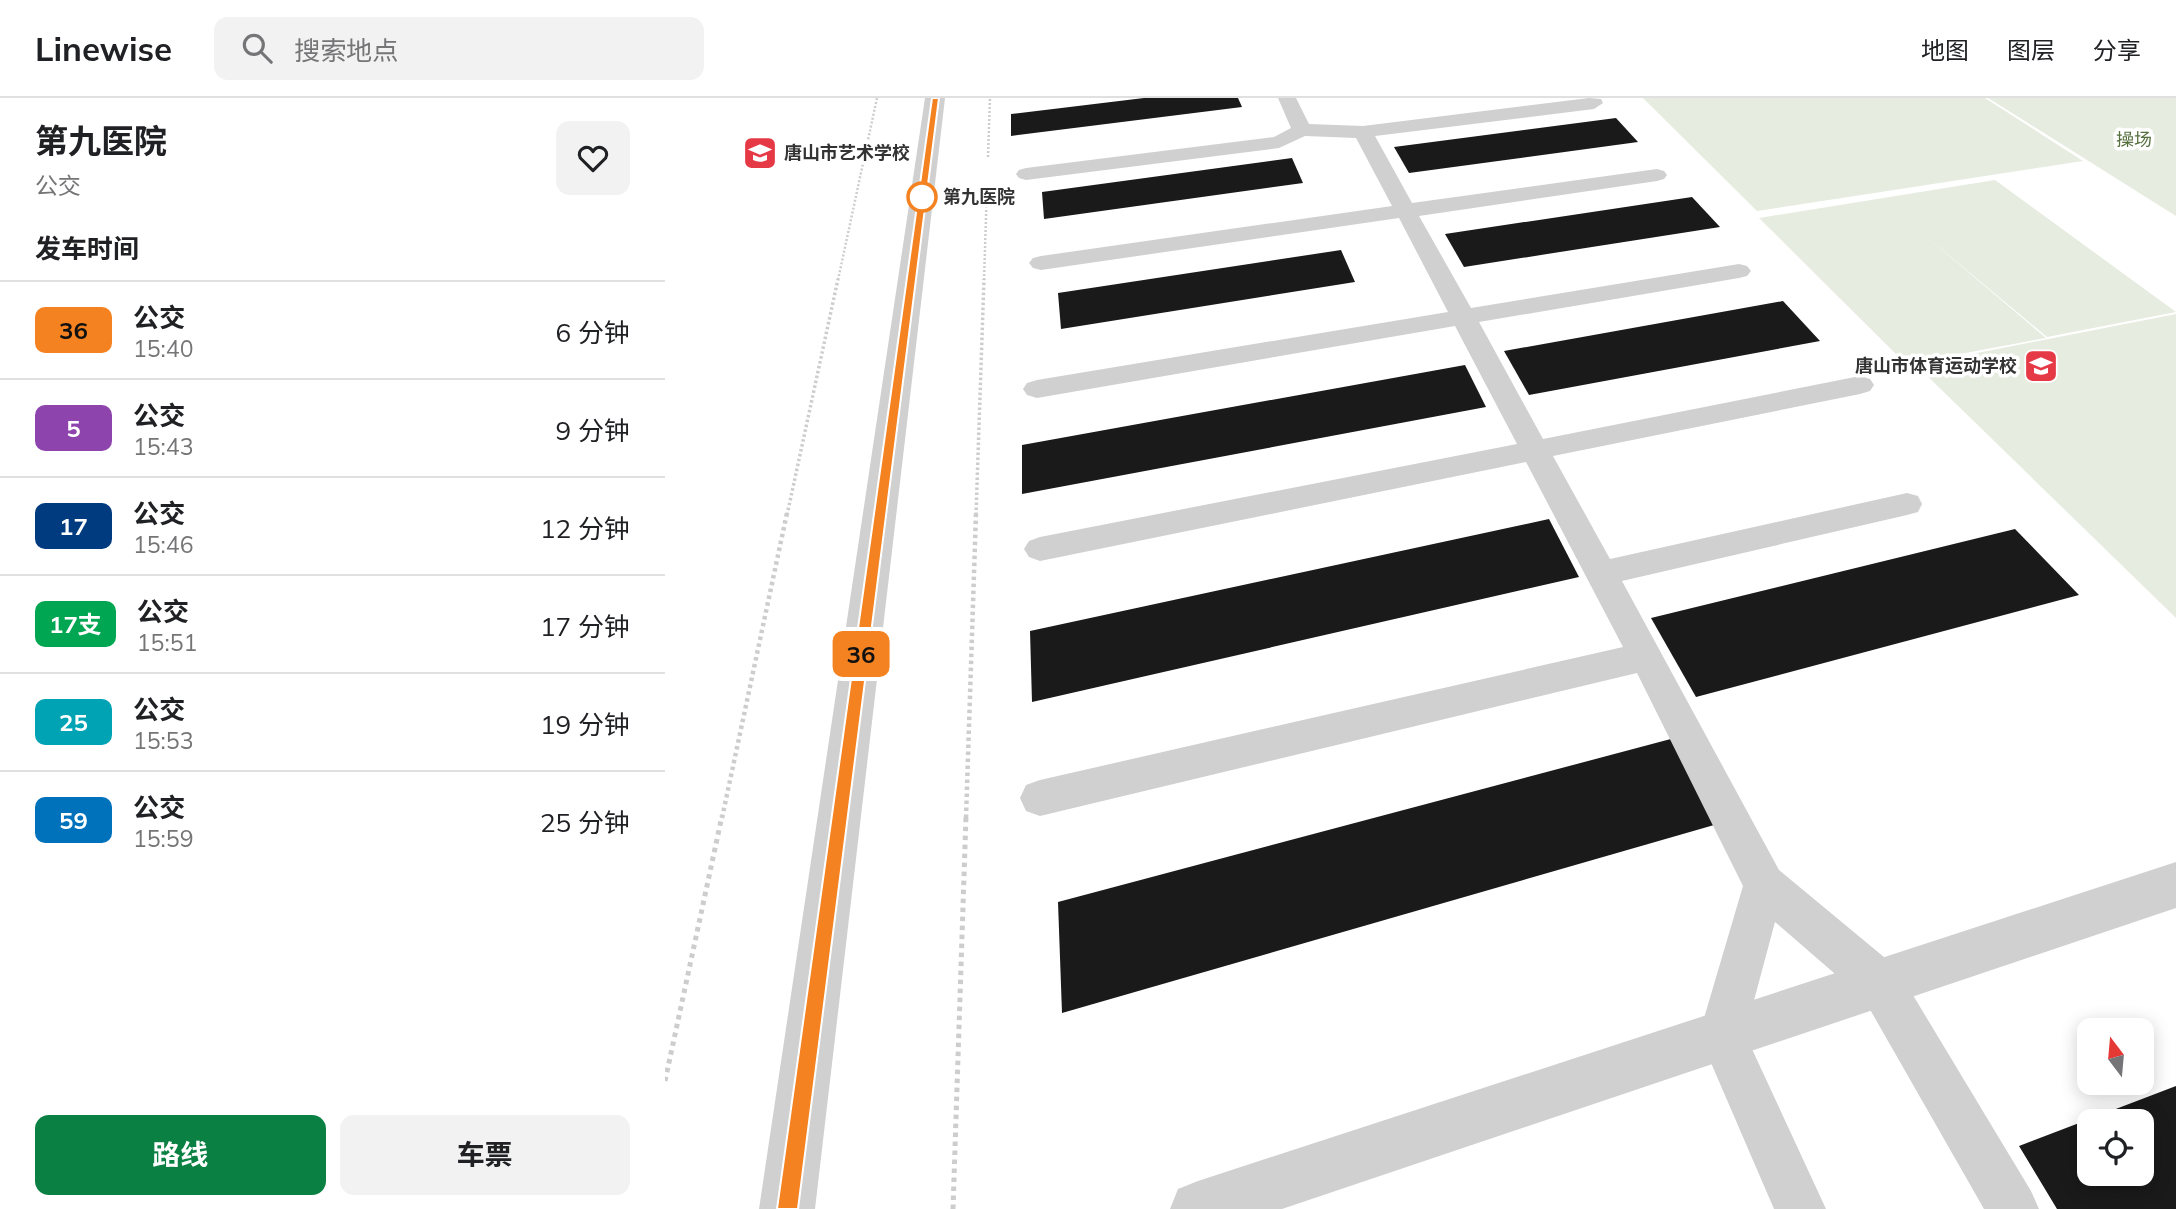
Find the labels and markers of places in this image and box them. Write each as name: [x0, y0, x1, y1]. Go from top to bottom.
school or university icon: 唐山市艺术学校: [741, 134, 779, 172]
place label: 唐山市艺术学校: [784, 141, 910, 164]
marker: 第九医院: [907, 182, 937, 212]
place label: 第九医院: [943, 185, 1015, 208]
school or university icon: 唐山市体育运动学校: [2022, 347, 2060, 385]
place label: 唐山市体育运动学校: [1855, 354, 2017, 377]

